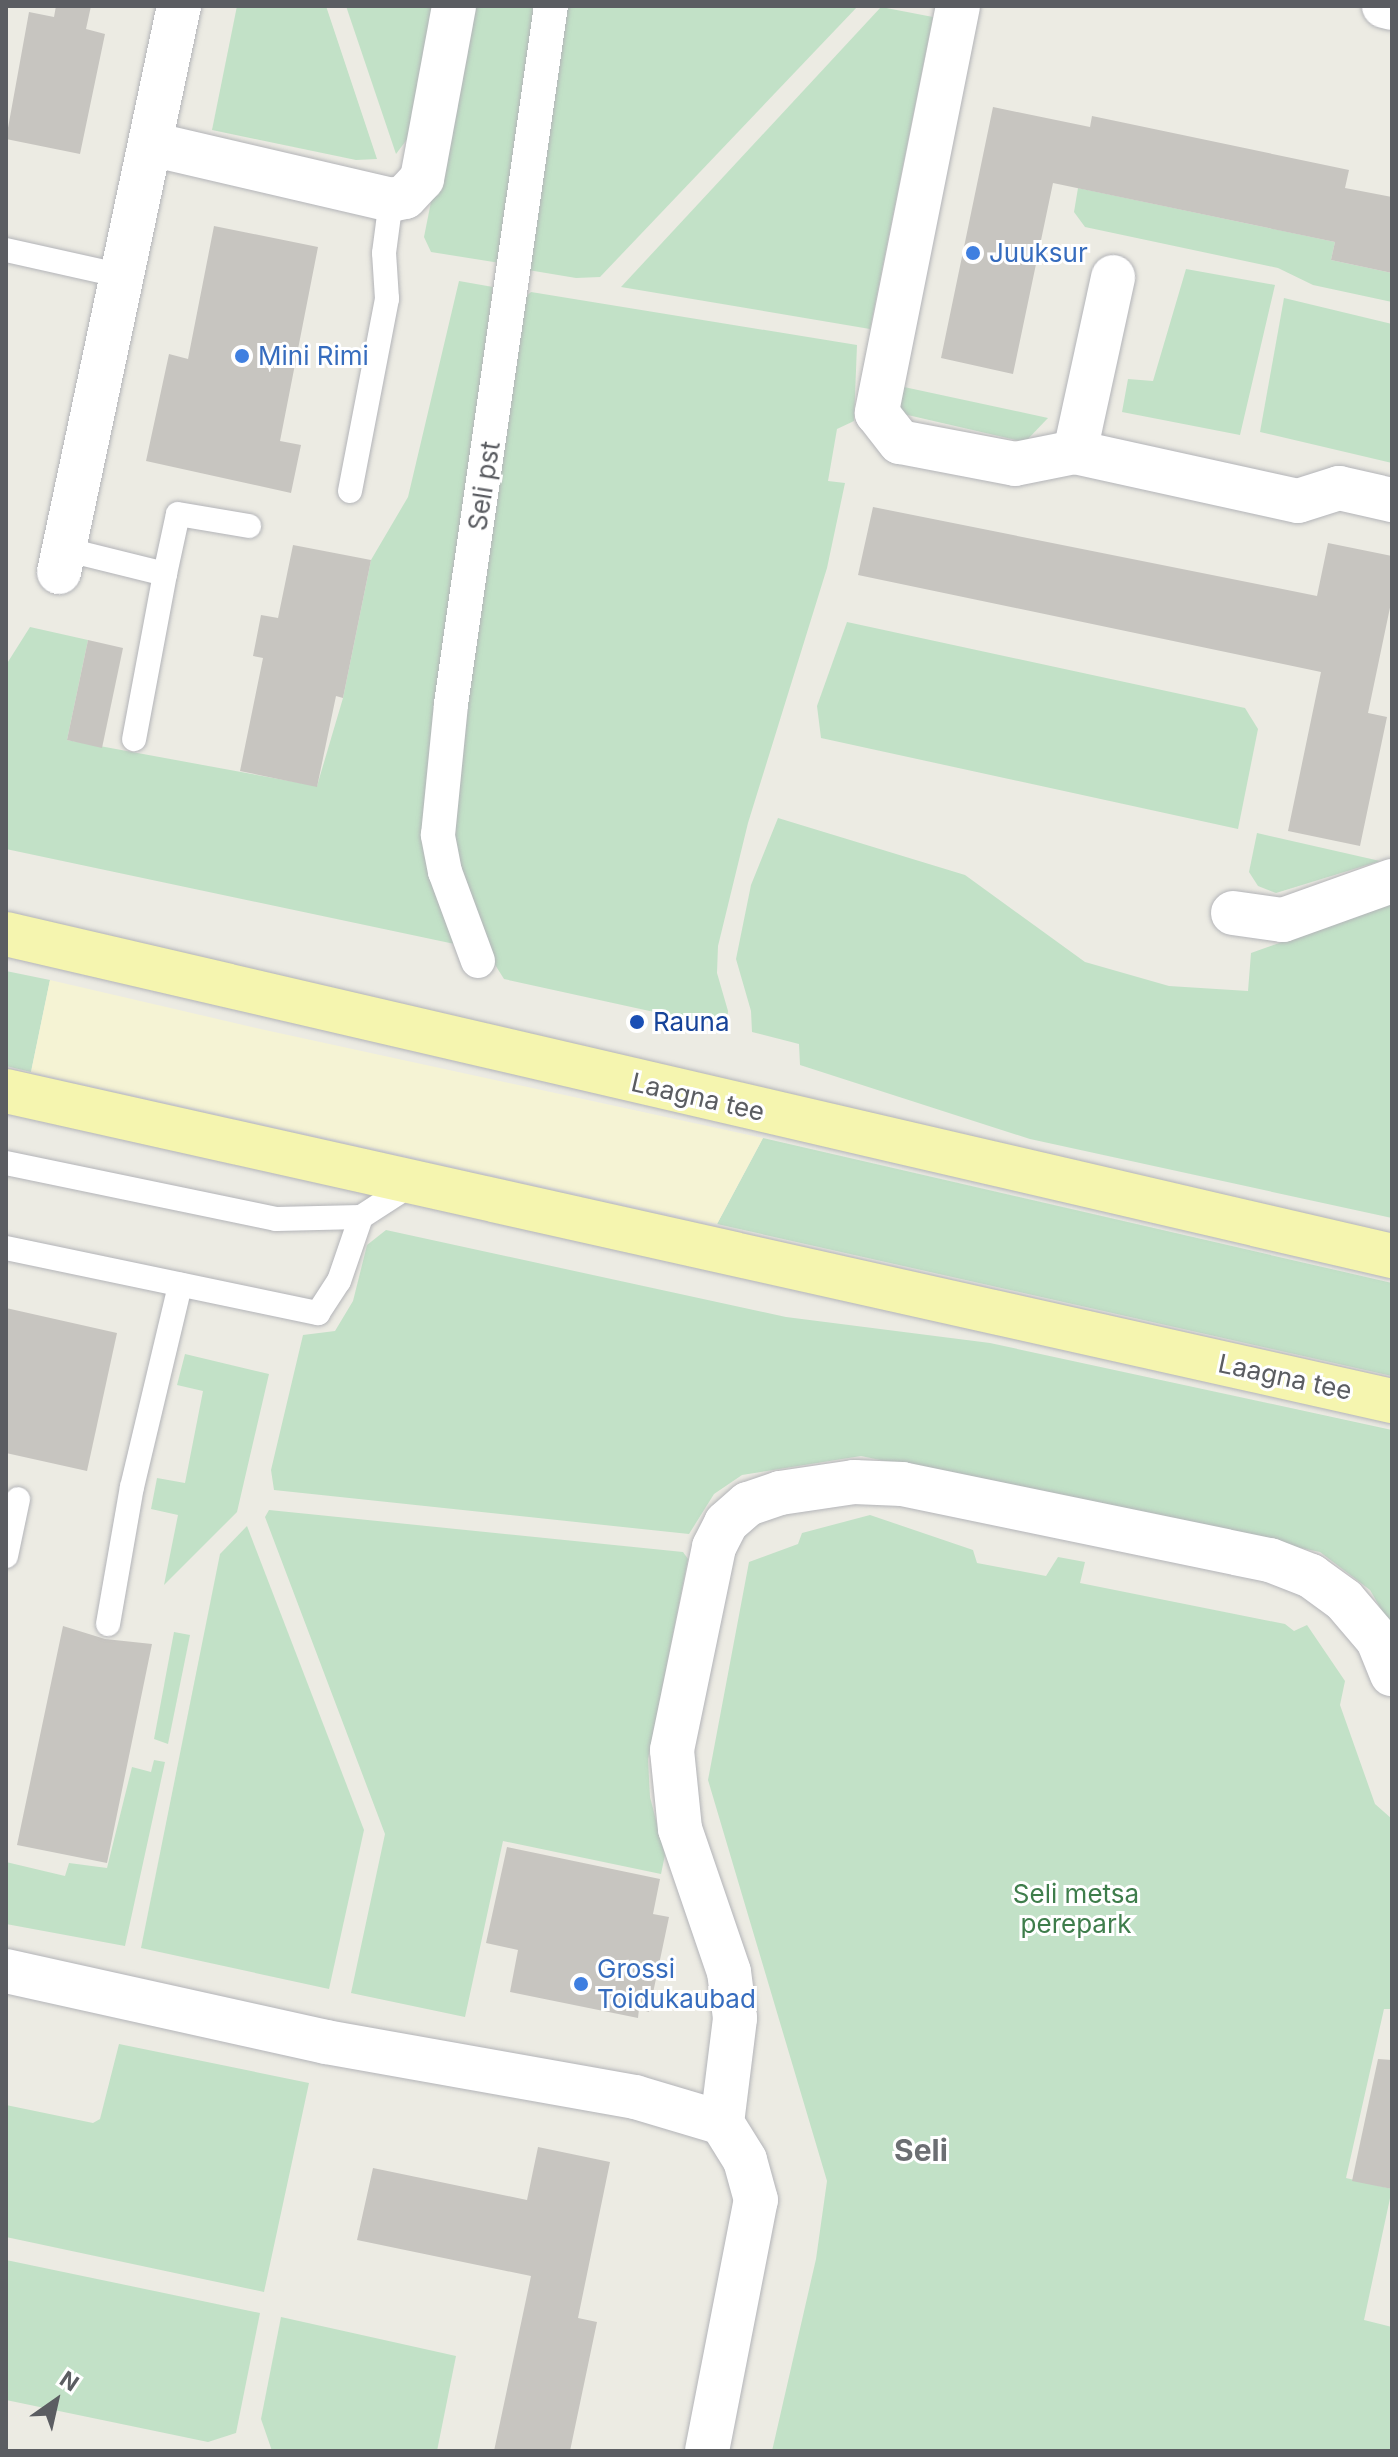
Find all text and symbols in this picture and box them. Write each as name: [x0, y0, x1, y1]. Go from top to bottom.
place label: Juuksur: [989, 237, 1088, 269]
marker: Juuksur: [964, 244, 982, 262]
place label: Mini Rimi: [258, 340, 369, 372]
marker: Mini Rimi: [233, 347, 251, 365]
street label: Seli pst: [462, 439, 506, 533]
place label: Rauna: [653, 1006, 730, 1038]
marker: Rauna: [628, 1013, 646, 1031]
street label: Laagna tee: [628, 1067, 768, 1127]
street label: Laagna tee: [1215, 1348, 1355, 1406]
park label: Seli metsa perepark: [1013, 1878, 1139, 1940]
place label: Grossi Toidukaubad: [597, 1953, 756, 2014]
marker: Grossi Toidukaubad: [572, 1975, 590, 1993]
district label: Seli: [894, 2132, 948, 2168]
north arrow: [16, 2361, 96, 2441]
text: N: [55, 2366, 84, 2397]

